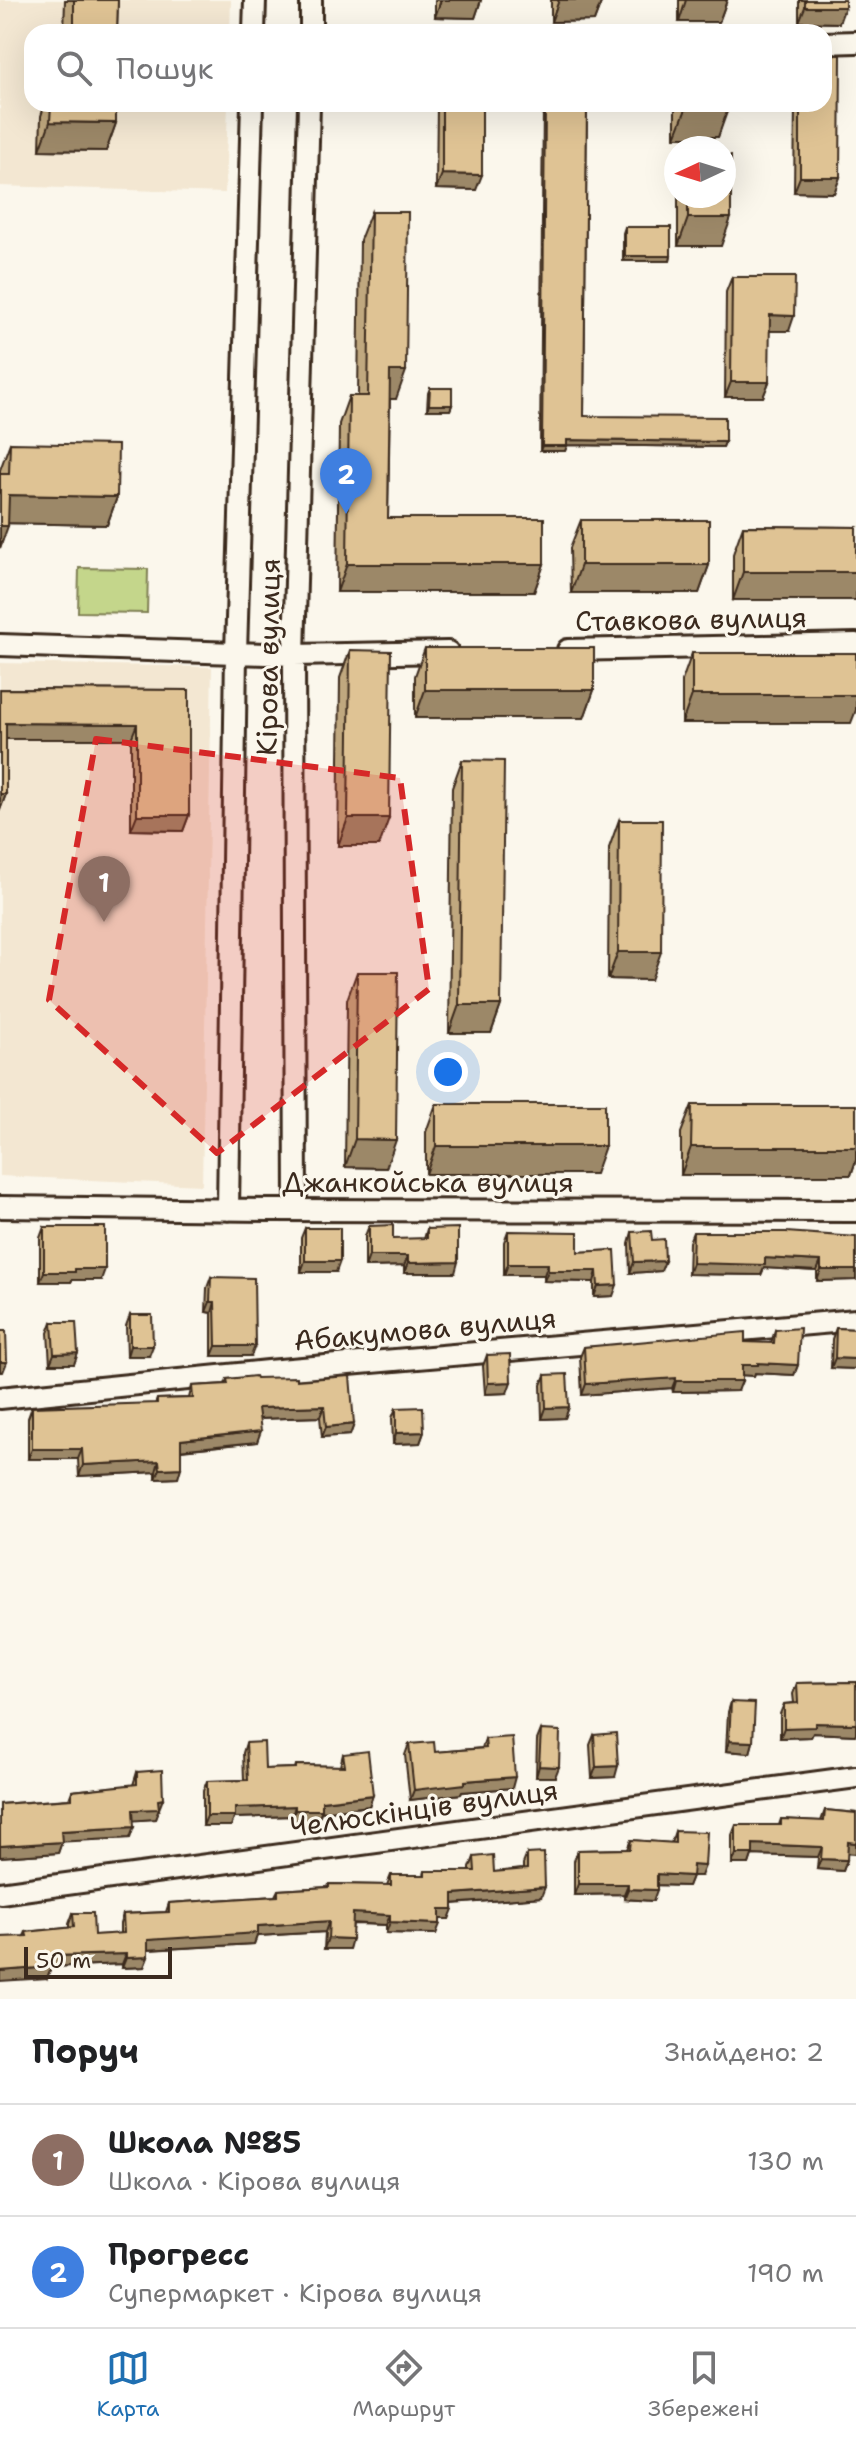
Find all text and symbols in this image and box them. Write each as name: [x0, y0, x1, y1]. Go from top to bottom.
search box: [24, 24, 832, 112]
icon: search: [52, 46, 96, 90]
text: Пошук: [116, 48, 213, 89]
north arrow: [664, 136, 736, 208]
pin: 2: [320, 448, 372, 514]
street label: Кірова вулиця: [247, 558, 289, 756]
street label: Ставкова вулиця: [575, 598, 807, 640]
pin: 1: [78, 856, 130, 922]
your location: [428, 1052, 468, 1092]
street label: Джанкойська вулиця: [282, 1163, 574, 1201]
street label: Абакумова вулиця: [292, 1299, 558, 1359]
street label: Челюскінців вулиця: [287, 1770, 561, 1846]
scale bar: [24, 1943, 172, 1979]
text: 50 m: [36, 1946, 91, 1975]
text: Поруч: [32, 2028, 139, 2074]
text: Знайдено: 2: [665, 2034, 824, 2069]
text: Школа №85: [108, 2122, 301, 2163]
text: 1: [52, 2143, 64, 2178]
text: 130 m: [747, 2143, 824, 2178]
text: Школа · Кірова вулиця: [108, 2163, 401, 2198]
text: Прогресс: [108, 2234, 249, 2275]
text: 2: [49, 2255, 67, 2290]
text: 190 m: [747, 2255, 824, 2290]
text: Супермаркет · Кірова вулиця: [108, 2275, 482, 2310]
tab: Карта: [97, 2346, 159, 2423]
tab: Маршрут: [352, 2346, 455, 2423]
tab: Збережені: [648, 2346, 759, 2423]

